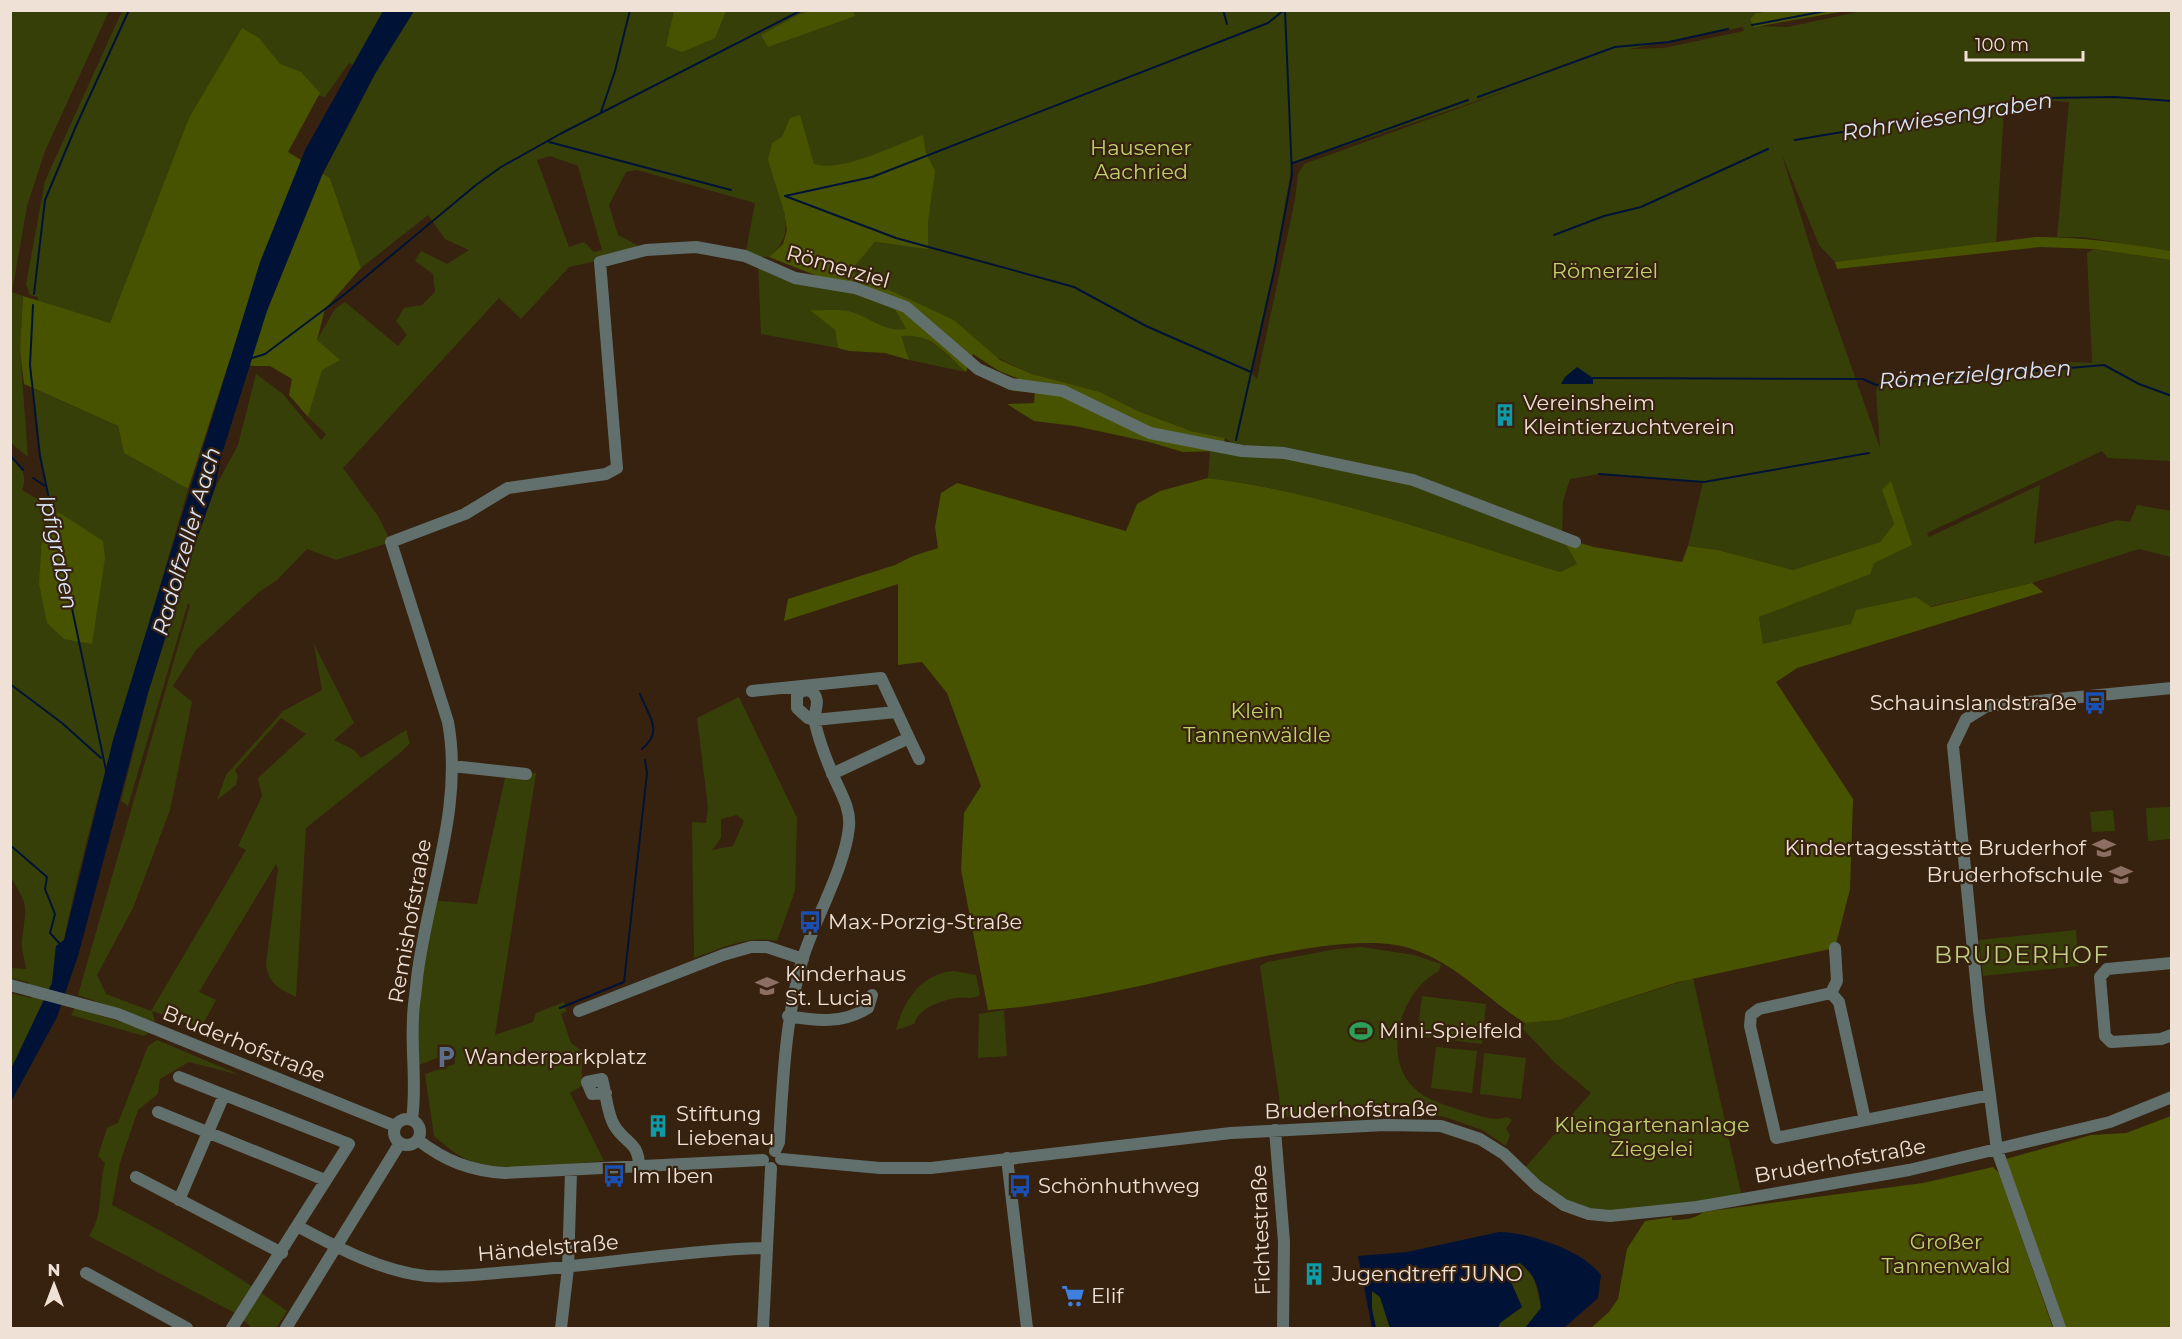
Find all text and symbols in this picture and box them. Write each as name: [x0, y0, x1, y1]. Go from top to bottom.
scale bar: [1966, 24, 2083, 62]
text: 100 m: [1975, 34, 2029, 56]
water label: Rohrwiesengraben: [1840, 87, 2054, 146]
park label: Hausener Aachried: [1090, 135, 1192, 184]
street label: Römerziel: [784, 240, 893, 293]
park label: Römerziel: [1552, 258, 1658, 283]
water label: Römerzielgraben: [1878, 354, 2072, 395]
place label: Vereinsheim Kleintierzuchtverein: [1523, 390, 1735, 439]
building icon: Vereinsheim Kleintierzuchtverein: [1492, 402, 1518, 428]
water label: Radolfzeller Aach: [147, 444, 226, 638]
water label: Ipfigraben: [33, 492, 84, 612]
place label: Schauinslandstraße: [1870, 690, 2077, 715]
bus stop icon: Schauinslandstraße: [2082, 690, 2108, 716]
park label: Klein Tannenwäldle: [1183, 698, 1331, 747]
place label: Kindertagesstätte Bruderhof: [1784, 835, 2087, 860]
school or university icon: Kindertagesstätte Bruderhof: [2091, 835, 2117, 861]
street label: Remishofstraße: [383, 837, 436, 1005]
place label: Bruderhofschule: [1926, 862, 2103, 887]
school or university icon: Bruderhofschule: [2108, 862, 2134, 888]
bus stop icon: Max-Porzig-Straße: [797, 909, 823, 935]
place label: Max-Porzig-Straße: [828, 909, 1022, 934]
district label: BRUDERHOF: [1934, 940, 2110, 969]
place label: Kinderhaus St. Lucia: [785, 961, 906, 1010]
school or university icon: Kinderhaus St. Lucia: [754, 973, 780, 999]
street label: Bruderhofstraße: [159, 999, 329, 1088]
sports icon: Mini-Spielfeld: [1348, 1018, 1374, 1044]
place label: Mini-Spielfeld: [1379, 1018, 1523, 1043]
parking icon: Wanderparkplatz: [433, 1044, 459, 1070]
place label: Wanderparkplatz: [464, 1044, 647, 1069]
street label: Bruderhofstraße: [1264, 1095, 1438, 1124]
place label: Stiftung Liebenau: [676, 1101, 774, 1150]
park label: Kleingartenanlage Ziegelei: [1554, 1112, 1750, 1161]
building icon: Stiftung Liebenau: [645, 1113, 671, 1139]
street label: Bruderhofstraße: [1752, 1133, 1928, 1188]
bus stop icon: Im Iben: [601, 1163, 627, 1189]
place label: Im Iben: [632, 1163, 714, 1188]
street label: Fichtestraße: [1246, 1164, 1275, 1296]
bus stop icon: Schönhuthweg: [1007, 1173, 1033, 1199]
place label: Schönhuthweg: [1038, 1173, 1200, 1198]
street label: Händelstraße: [476, 1229, 620, 1266]
park label: Großer Tannenwald: [1881, 1229, 2011, 1278]
north arrow: [24, 1255, 84, 1315]
text: N: [48, 1261, 60, 1280]
building icon: Jugendtreff JUNO: [1301, 1261, 1327, 1287]
place label: Jugendtreff JUNO: [1331, 1261, 1523, 1286]
supermarket icon: Elif: [1060, 1283, 1086, 1309]
place label: Elif: [1091, 1283, 1124, 1308]

